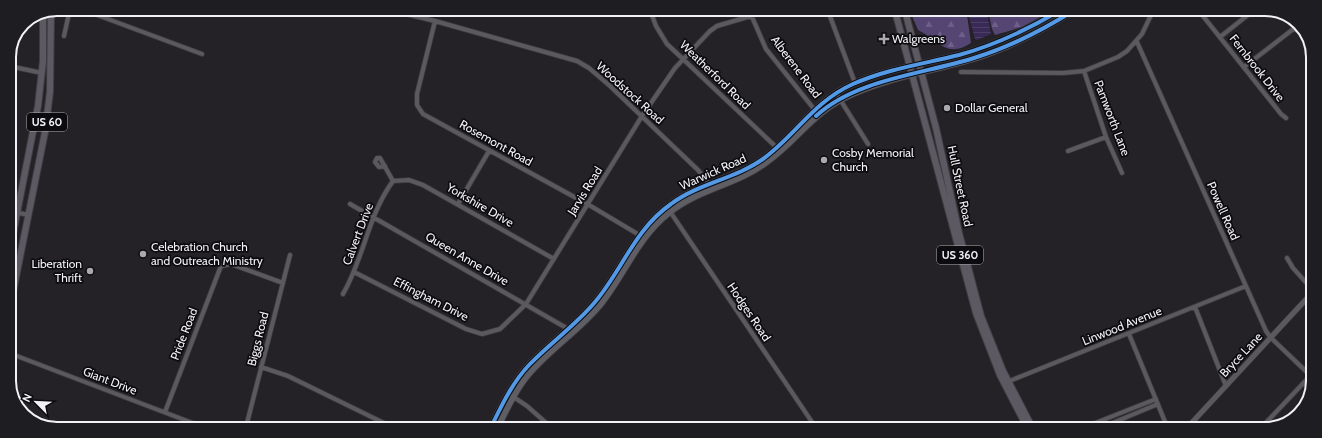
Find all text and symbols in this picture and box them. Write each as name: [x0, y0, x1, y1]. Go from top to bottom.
place label: Walgreens: [892, 31, 945, 46]
street label: Fernbrook Drive: [1227, 31, 1288, 104]
street label: Alberene Road: [768, 33, 825, 101]
marker: Walgreens: [879, 34, 889, 44]
street label: Weatherford Road: [677, 37, 754, 112]
street label: Woodstock Road: [593, 58, 667, 127]
street label: Pamworth Lane: [1091, 78, 1134, 158]
place label: Dollar General: [955, 100, 1028, 115]
marker: Dollar General: [942, 103, 952, 113]
road number: US 60: [27, 113, 67, 131]
street label: Rosemont Road: [457, 116, 535, 169]
street label: Hull Street Road: [945, 144, 976, 228]
place label: Cosby Memorial Church: [832, 145, 914, 174]
street label: Warwick Road: [677, 150, 748, 193]
marker: Cosby Memorial Church: [819, 155, 829, 165]
street label: Jarvis Road: [563, 164, 605, 219]
street label: Yorkshire Drive: [443, 179, 516, 230]
street label: Powell Road: [1204, 179, 1243, 242]
street label: Calvert Drive: [339, 201, 376, 267]
street label: Queen Anne Drive: [423, 229, 512, 288]
place label: Celebration Church and Outreach Ministry: [151, 239, 263, 268]
road number: US 360: [937, 246, 983, 264]
marker: Celebration Church and Outreach Ministry: [138, 249, 148, 259]
place label: Liberation Thrift: [31, 256, 82, 285]
marker: Liberation Thrift: [85, 266, 95, 276]
street label: Effingham Drive: [391, 273, 471, 324]
street label: Hodges Road: [724, 280, 774, 344]
street label: Linwood Avenue: [1080, 303, 1164, 348]
street label: Pride Road: [167, 306, 200, 362]
street label: Biggs Road: [244, 310, 271, 368]
street label: Bryce Lane: [1216, 329, 1265, 380]
street label: Giant Drive: [81, 363, 139, 398]
north arrow: [16, 382, 56, 422]
text: N: [19, 392, 35, 404]

